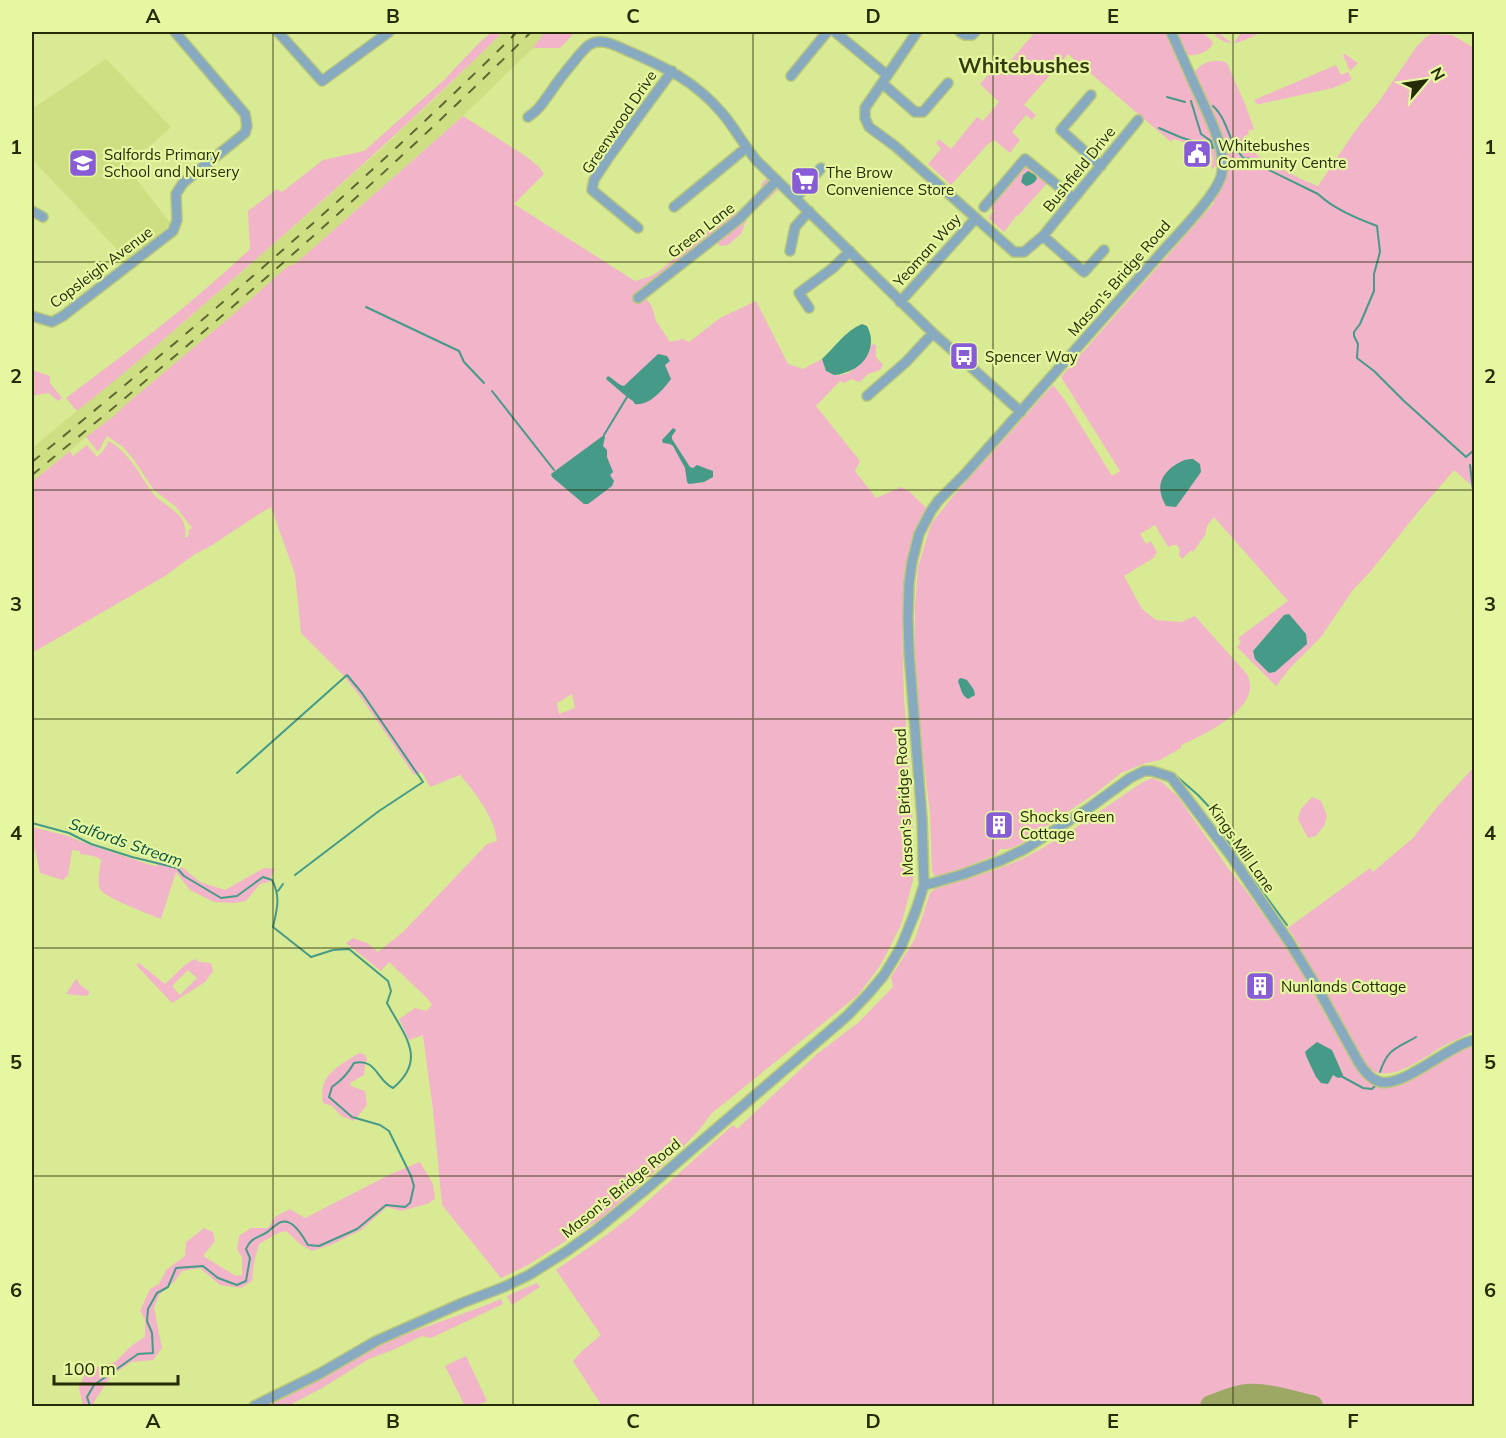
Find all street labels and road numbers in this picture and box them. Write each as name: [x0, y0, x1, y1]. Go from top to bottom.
street label: Greenwood Drive: [577, 67, 661, 177]
street label: Bushfield Drive: [1039, 122, 1119, 216]
street label: Green Lane: [664, 198, 738, 262]
street label: Yeoman Way: [888, 209, 965, 291]
street label: Mason's Bridge Road: [1063, 216, 1175, 340]
street label: Copsleigh Avenue: [46, 222, 156, 312]
street label: Mason's Bridge Road: [891, 728, 917, 876]
street label: Kings Mill Lane: [1204, 800, 1280, 896]
street label: Mason's Bridge Road: [558, 1134, 684, 1242]

